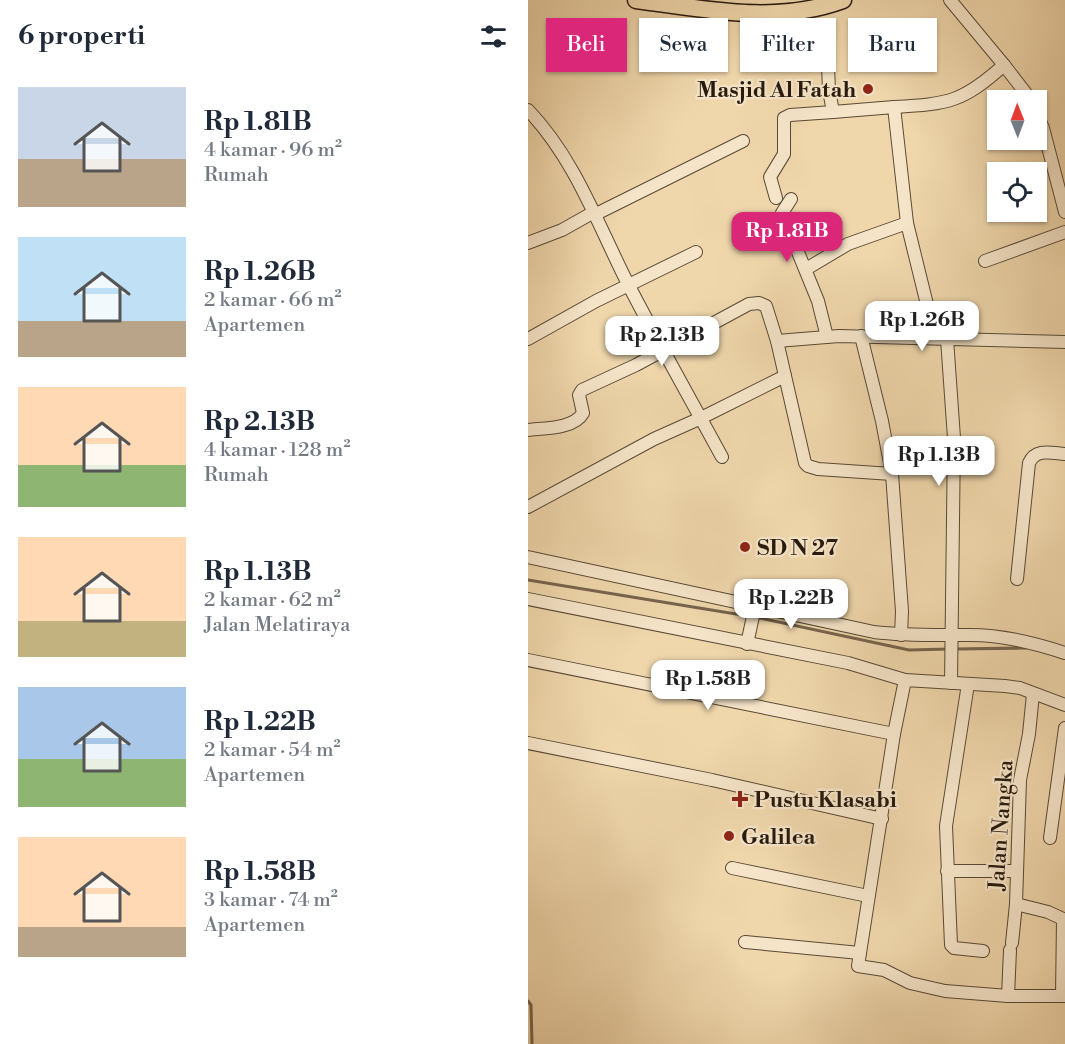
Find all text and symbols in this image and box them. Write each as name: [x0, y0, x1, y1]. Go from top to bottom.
chip: Beli: [546, 18, 627, 72]
chip: Sewa: [639, 18, 728, 72]
chip: Filter: [740, 18, 836, 72]
chip: Baru: [848, 18, 937, 72]
text: 6 properti: [18, 20, 145, 52]
icon: filters: [477, 20, 510, 53]
place label: Masjid Al Fatah: [697, 77, 856, 104]
marker: Masjid Al Fatah: [861, 82, 875, 96]
north arrow: [987, 90, 1047, 150]
map controls: [987, 90, 1047, 222]
text: Rp 1.81B: [204, 106, 312, 138]
icon: home: [66, 111, 138, 183]
text: 4 kamar · 96 m²: [204, 138, 342, 163]
button: locate: [987, 162, 1047, 222]
text: Rumah: [204, 163, 269, 188]
pin: Rp 1.81B: [725, 212, 849, 263]
text: Rp 1.81B: [746, 219, 828, 244]
text: Rp 1.26B: [204, 256, 316, 288]
icon: home: [66, 261, 138, 333]
text: 2 kamar · 66 m²: [204, 288, 341, 313]
pin: Rp 1.26B: [860, 301, 984, 352]
text: Rp 1.26B: [879, 308, 965, 333]
text: Apartemen: [204, 313, 305, 338]
pin: Rp 2.13B: [600, 316, 724, 367]
text: Rp 2.13B: [619, 323, 705, 348]
text: Rp 2.13B: [204, 406, 315, 438]
icon: home: [66, 411, 138, 483]
pin: Rp 1.13B: [877, 436, 1001, 487]
text: 4 kamar · 128 m²: [204, 438, 350, 463]
text: Rp 1.13B: [898, 443, 980, 468]
text: Rumah: [204, 463, 269, 488]
place label: SD N 27: [757, 535, 838, 562]
marker: SD N 27: [738, 540, 752, 554]
text: Rp 1.13B: [204, 556, 312, 588]
icon: home: [66, 561, 138, 633]
pin: Rp 1.22B: [729, 579, 853, 630]
text: Rp 1.22B: [748, 586, 834, 611]
text: 2 kamar · 62 m²: [204, 588, 341, 613]
text: Jalan Melatiraya: [204, 613, 350, 638]
pin: Rp 1.58B: [646, 660, 770, 711]
text: Rp 1.58B: [665, 667, 751, 692]
text: Rp 1.22B: [204, 706, 316, 738]
icon: home: [66, 711, 138, 783]
text: 2 kamar · 54 m²: [204, 738, 341, 763]
street label: Jalan Nangka: [983, 758, 1020, 892]
text: Apartemen: [204, 763, 305, 788]
place label: Pustu Klasabi: [754, 787, 897, 814]
marker: Pustu Klasabi: [731, 790, 749, 808]
place label: Galilea: [741, 824, 817, 851]
marker: Galilea: [722, 829, 736, 843]
text: Rp 1.58B: [204, 856, 316, 888]
icon: home: [66, 861, 138, 933]
text: 3 kamar · 74 m²: [204, 888, 338, 913]
text: Apartemen: [204, 913, 305, 938]

